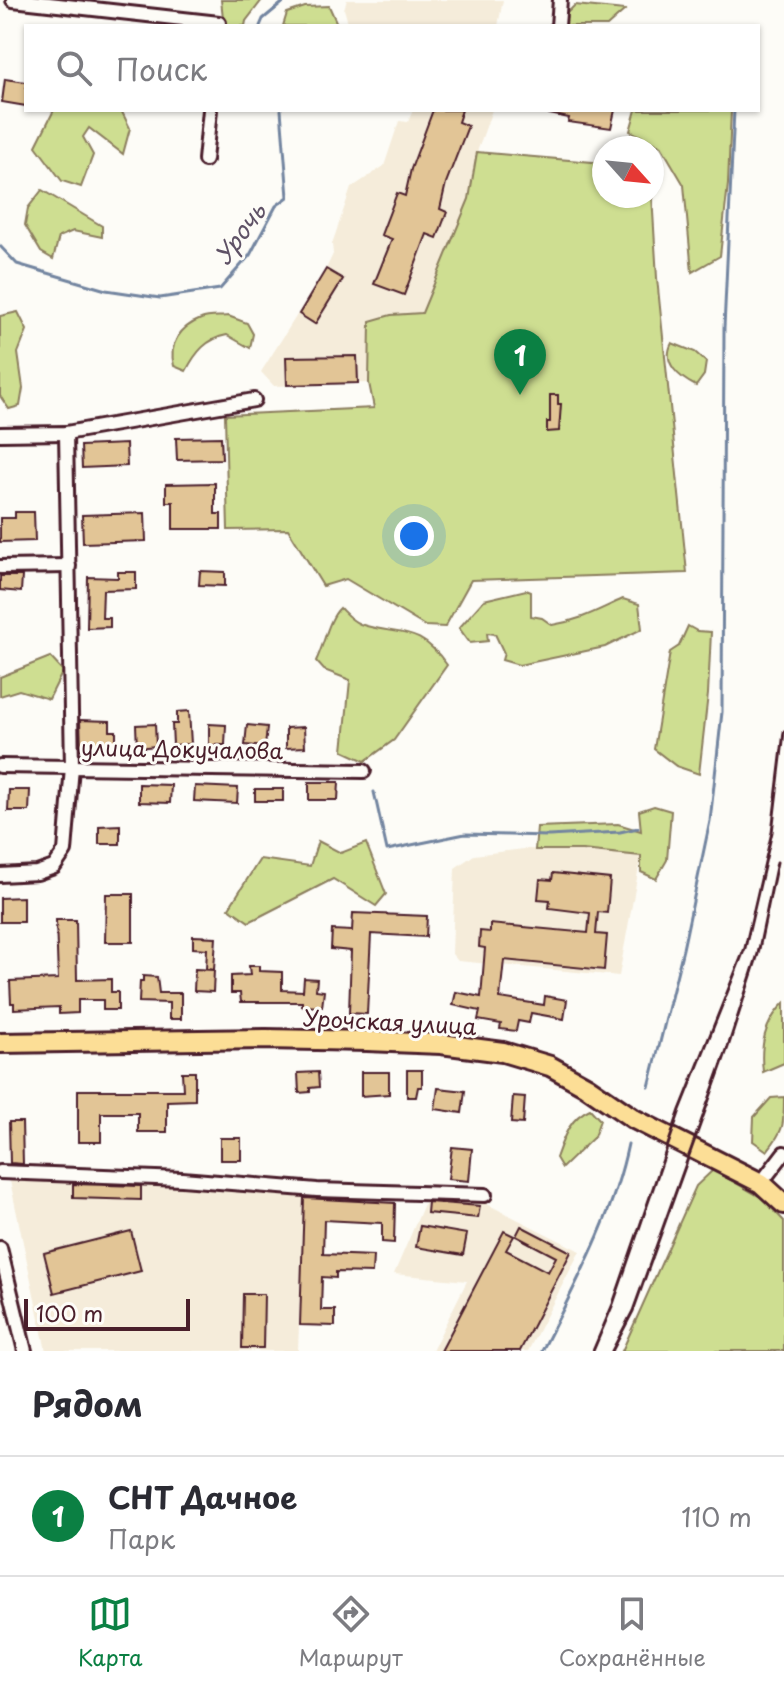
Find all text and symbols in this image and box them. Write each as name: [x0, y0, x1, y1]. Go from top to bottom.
search box: [24, 24, 760, 112]
icon: search: [52, 46, 96, 90]
text: Поиск: [116, 46, 207, 91]
north arrow: [592, 136, 664, 208]
water label: Урочь: [204, 193, 275, 271]
pin: 1: [494, 329, 546, 395]
your location: [394, 516, 434, 556]
street label: улица Докучалова: [81, 730, 284, 766]
street label: Урочская улица: [302, 1000, 478, 1042]
scale bar: [24, 1295, 190, 1331]
text: 100 m: [36, 1296, 103, 1329]
text: Рядом: [32, 1377, 143, 1429]
text: СНТ Дачное: [108, 1474, 297, 1519]
text: 1: [52, 1497, 64, 1536]
text: 110 m: [681, 1497, 752, 1536]
text: Парк: [108, 1519, 175, 1558]
tab: Карта: [78, 1592, 143, 1673]
tab: Маршрут: [299, 1592, 403, 1673]
tab: Сохранённые: [559, 1592, 706, 1673]

